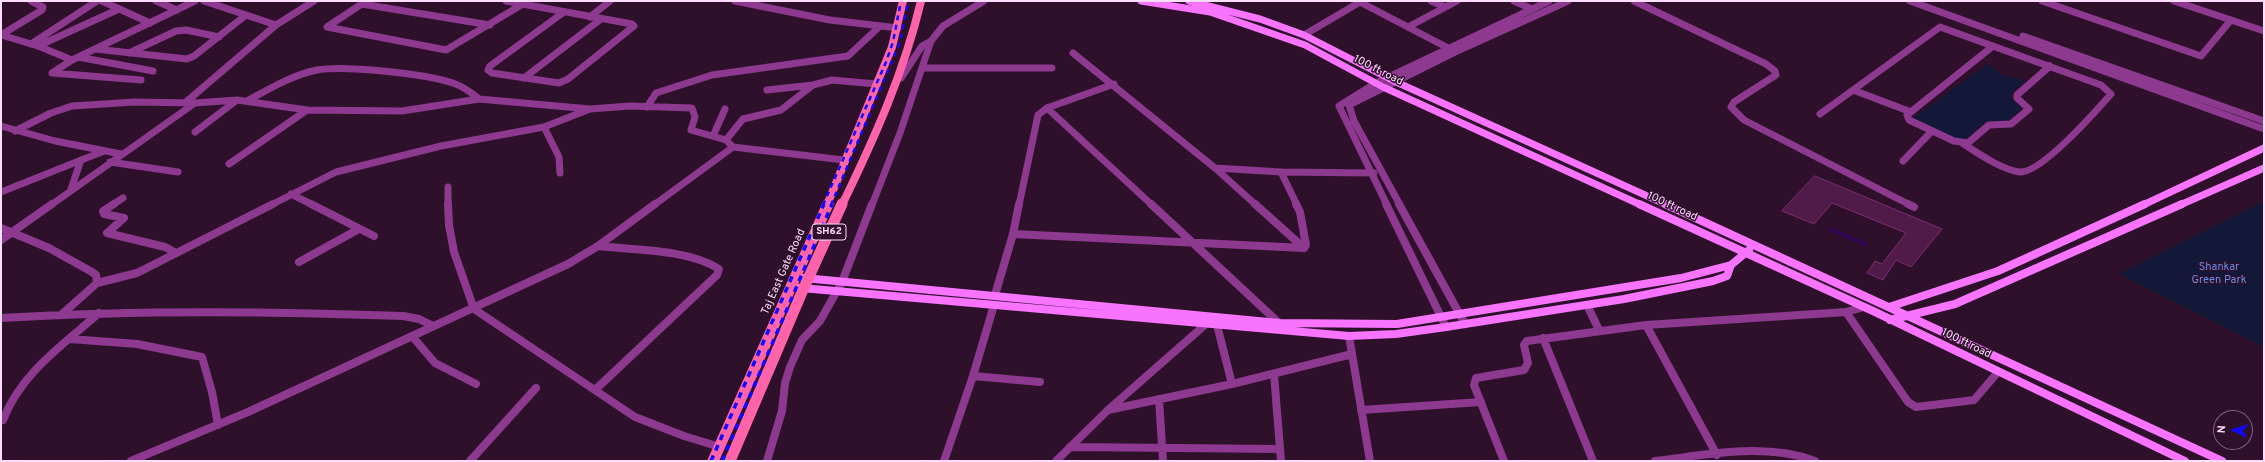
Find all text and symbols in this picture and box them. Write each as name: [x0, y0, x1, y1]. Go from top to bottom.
street label: 100 ft road: [1351, 53, 1405, 89]
street label: 100 ft road: [1645, 190, 1699, 224]
road number: SH62: [812, 224, 846, 240]
street label: Taj East Gate Road: [759, 227, 809, 317]
park label: Shankar Green Park: [2191, 261, 2247, 287]
street label: 100 ft road: [1939, 326, 1993, 362]
north arrow: [2213, 410, 2253, 450]
text: N: [2215, 425, 2229, 434]

